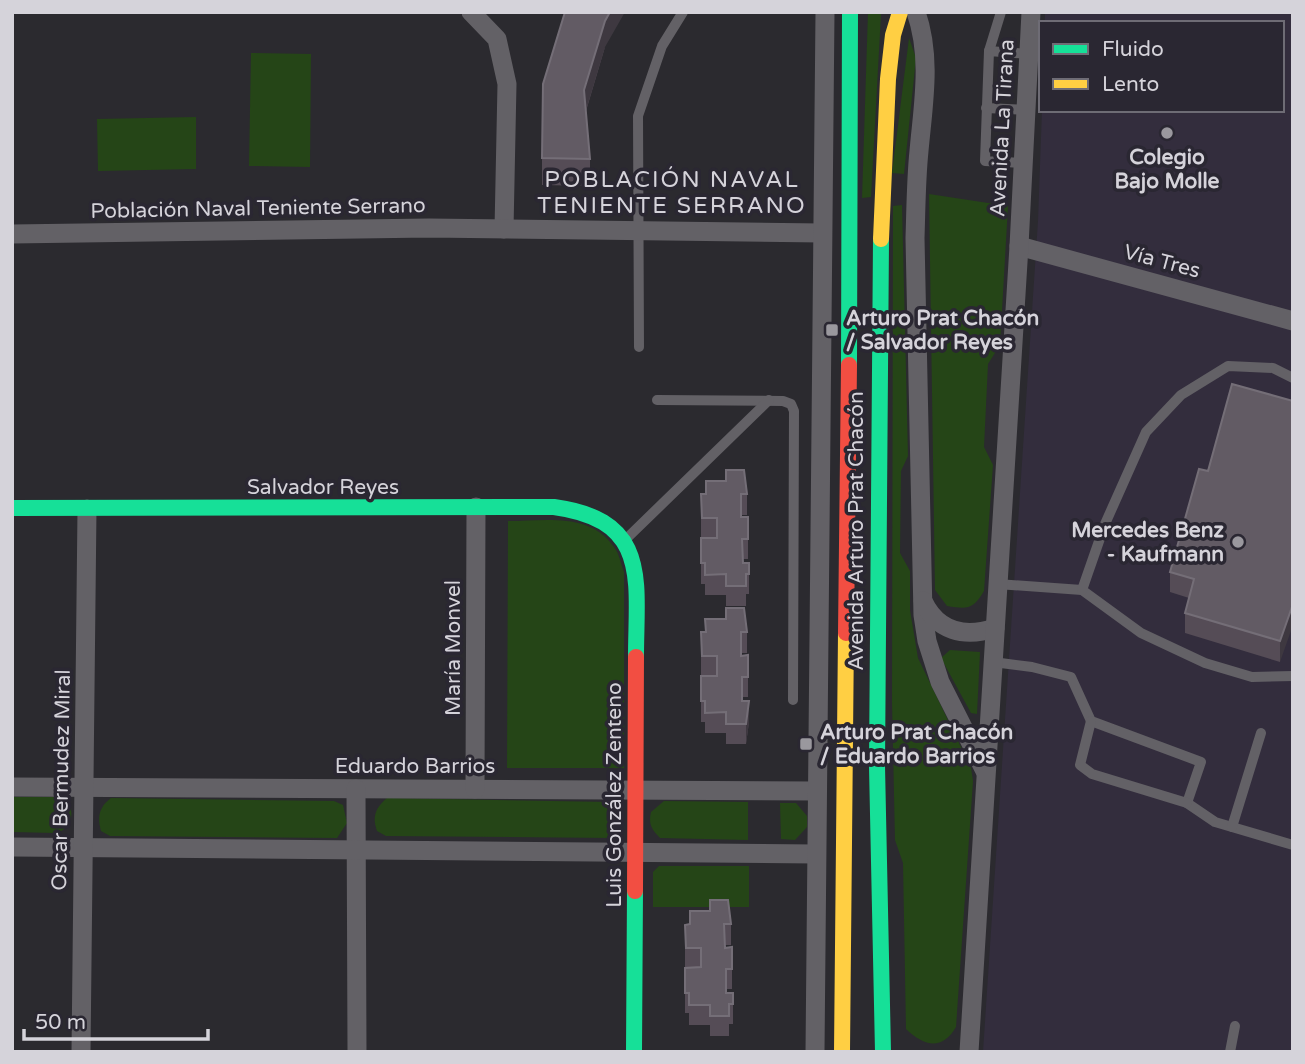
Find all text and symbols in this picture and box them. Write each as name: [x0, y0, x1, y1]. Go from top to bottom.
legend: [1039, 21, 1284, 112]
text: Fluido: [1102, 37, 1164, 62]
street label: Avenida La Tirana: [985, 39, 1020, 218]
text: Lento: [1102, 72, 1159, 97]
marker: Colegio Bajo Molle: [1159, 125, 1175, 141]
place label: Colegio Bajo Molle: [1114, 145, 1220, 194]
district label: POBLACIÓN NAVAL TENIENTE SERRANO: [537, 166, 807, 220]
street label: Población Naval Teniente Serrano: [90, 193, 426, 224]
street label: Vía Tres: [1121, 239, 1203, 284]
place label: Arturo Prat Chacón / Salvador Reyes: [846, 306, 1039, 355]
marker: Arturo Prat Chacón / Salvador Reyes: [824, 322, 840, 338]
street label: Avenida Arturo Prat Chacón: [844, 391, 869, 671]
street label: Salvador Reyes: [247, 475, 399, 500]
place label: Mercedes Benz - Kaufmann: [1071, 518, 1225, 567]
marker: Mercedes Benz - Kaufmann: [1230, 534, 1246, 550]
street label: María Monvel: [441, 580, 466, 716]
street label: Oscar Bermudez Miral: [47, 669, 76, 891]
street label: Luis González Zenteno: [602, 682, 627, 908]
place label: Arturo Prat Chacón / Eduardo Barrios: [820, 720, 1013, 769]
marker: Arturo Prat Chacón / Eduardo Barrios: [798, 736, 814, 752]
street label: Eduardo Barrios: [335, 754, 495, 779]
scale bar: [24, 998, 208, 1042]
text: 50 m: [35, 1010, 86, 1035]

